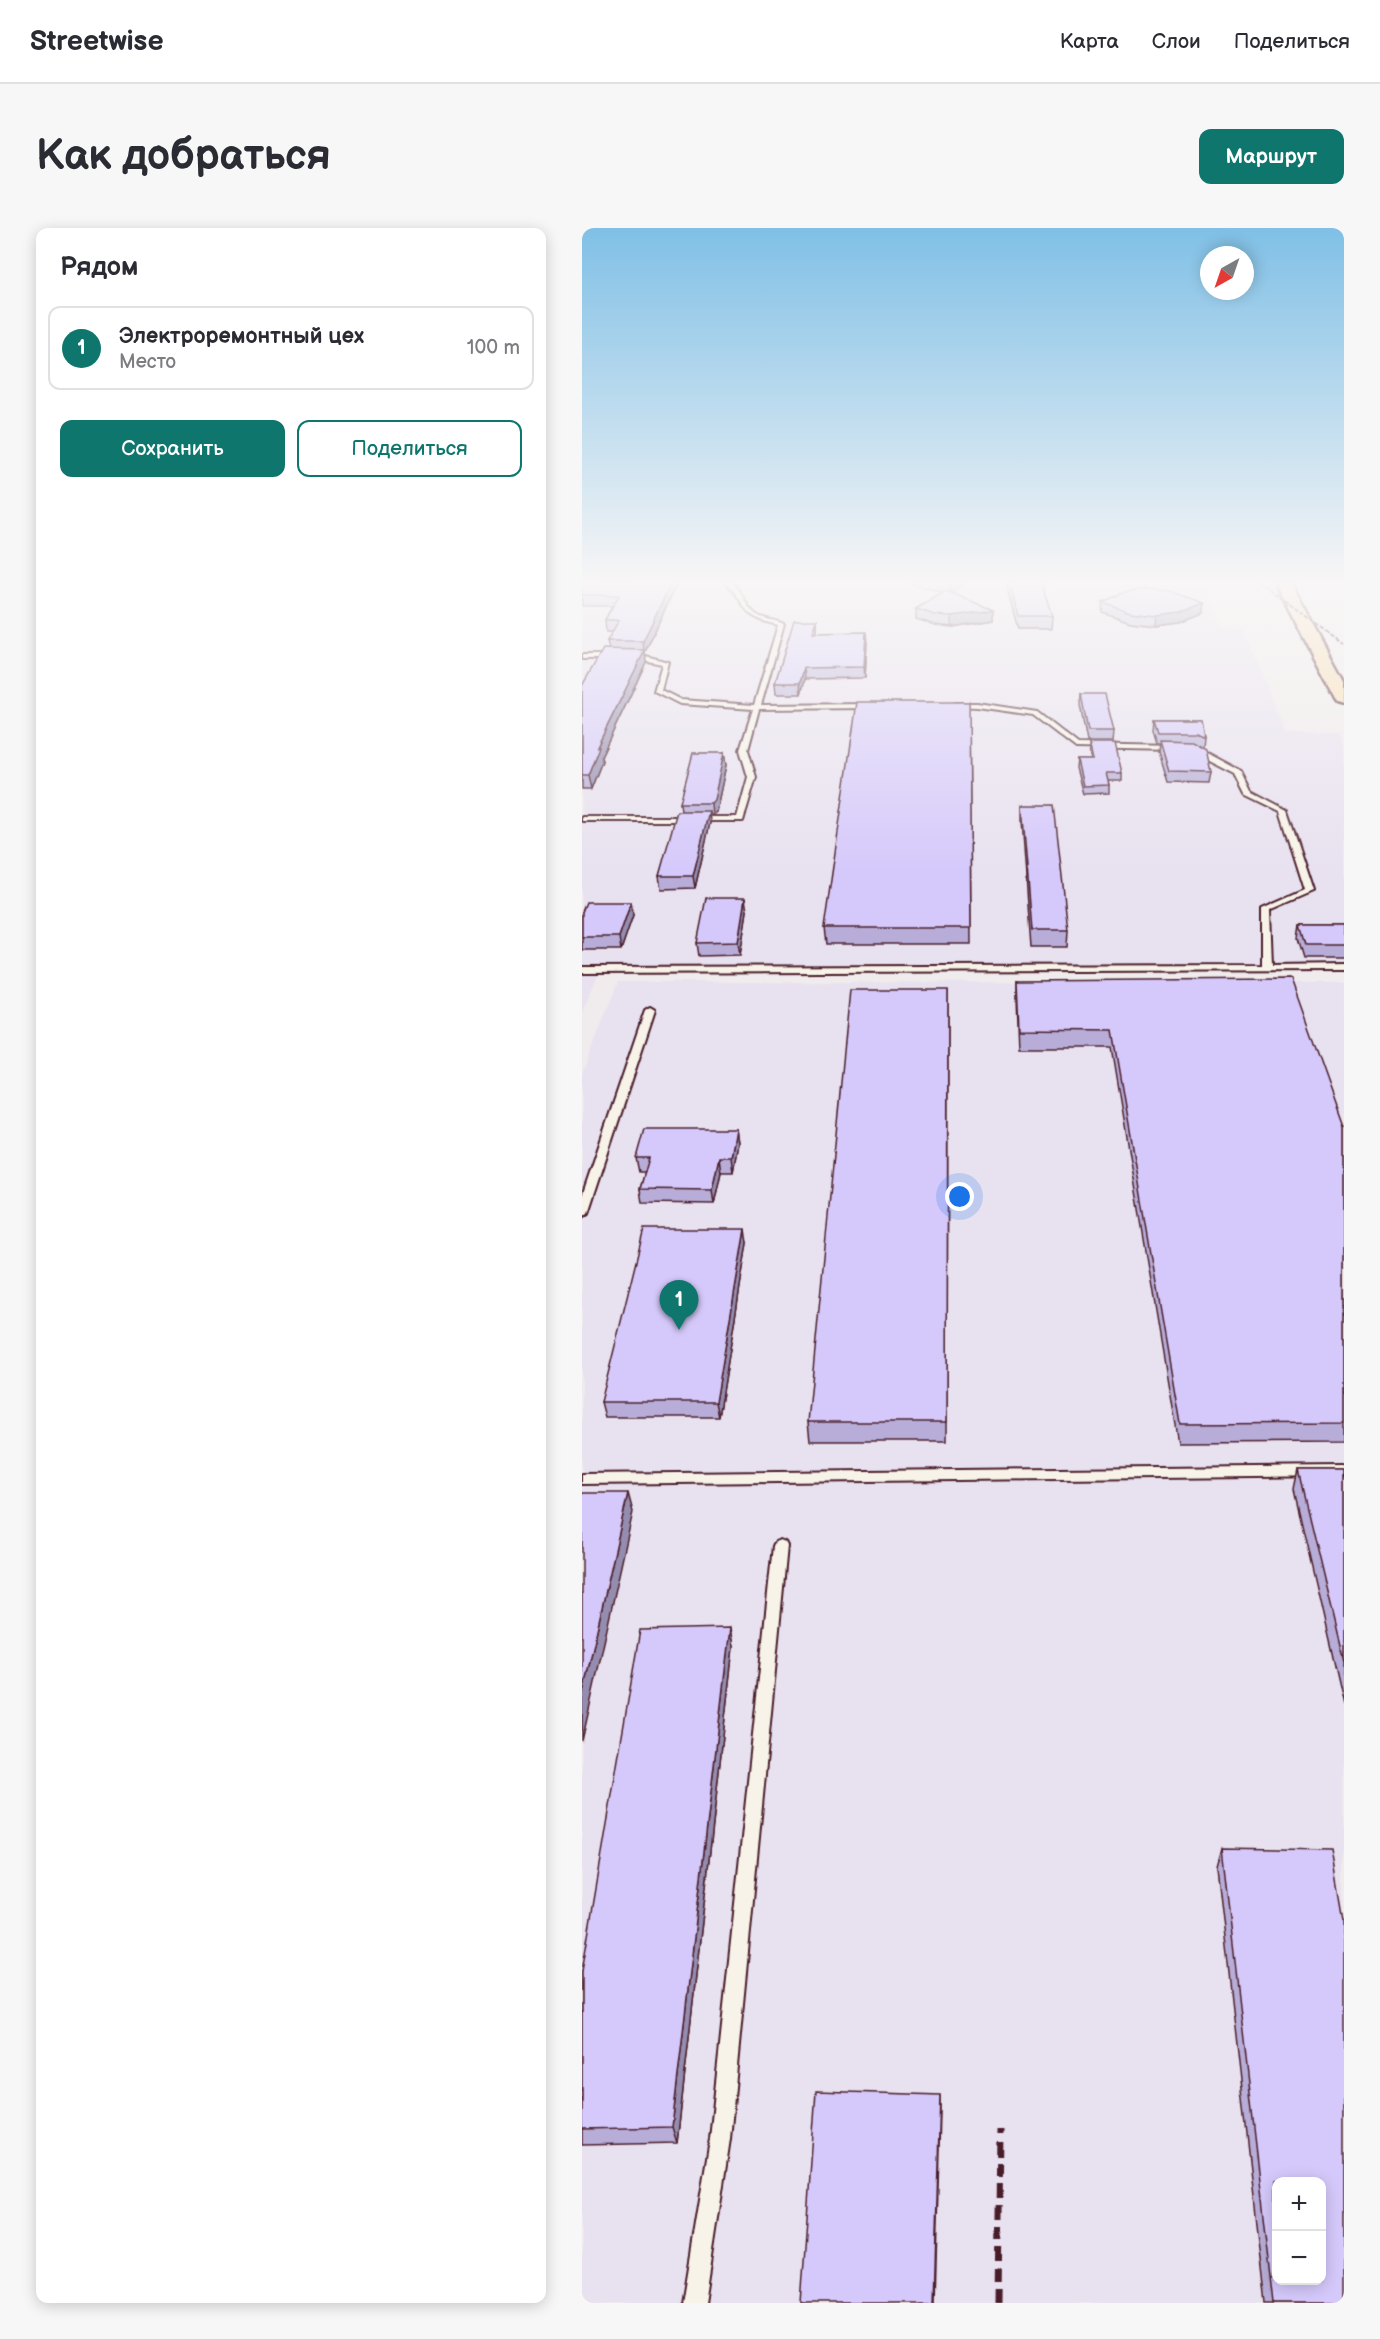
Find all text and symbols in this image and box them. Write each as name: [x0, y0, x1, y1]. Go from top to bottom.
text: Streetwise: [30, 25, 163, 58]
text: Карта: [1060, 29, 1119, 54]
text: Слои: [1152, 29, 1201, 54]
text: Поделиться: [1234, 29, 1350, 54]
button: Маршрут: [1199, 129, 1344, 184]
text: Как добраться: [36, 131, 331, 182]
north arrow: [1200, 246, 1254, 300]
text: Рядом: [60, 252, 138, 283]
text: Электроремонтный цех: [119, 323, 364, 350]
text: 1: [77, 336, 86, 360]
text: 100 m: [467, 336, 520, 360]
text: Место: [119, 350, 176, 374]
button: Сохранить: [60, 420, 285, 477]
button: Поделиться: [297, 420, 522, 477]
your location: [945, 1182, 974, 1211]
pin: 1: [660, 1280, 698, 1330]
map controls: [1272, 2177, 1326, 2285]
button: +: [1272, 2177, 1326, 2231]
button: −: [1272, 2231, 1326, 2285]

